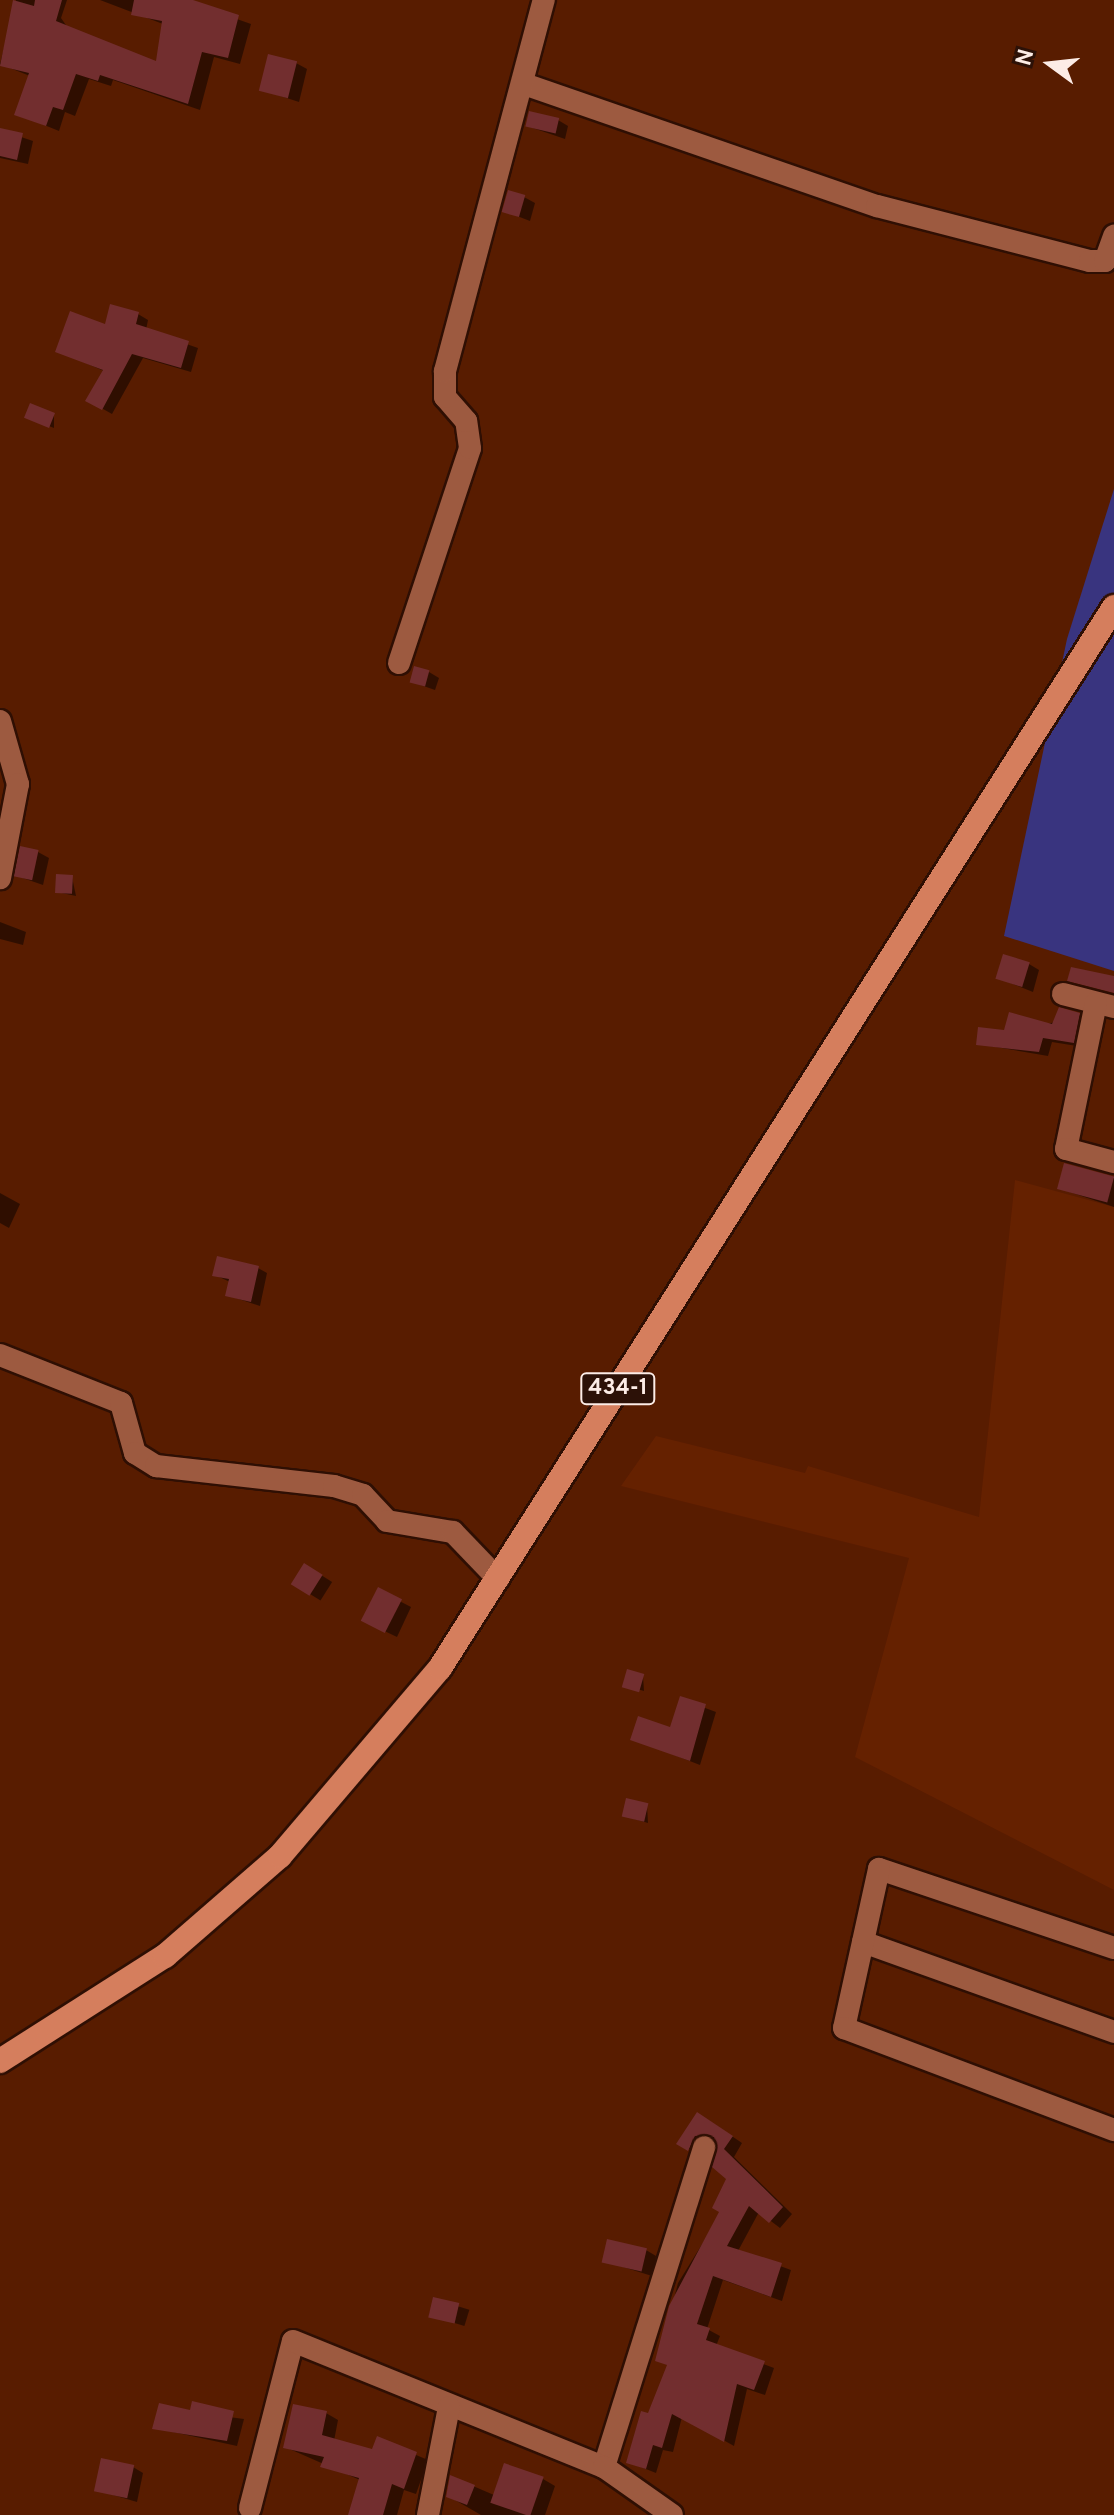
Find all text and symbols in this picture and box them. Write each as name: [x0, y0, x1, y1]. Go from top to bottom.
north arrow: [1010, 24, 1090, 104]
text: N: [1011, 47, 1041, 69]
road number: 434-1: [580, 1371, 656, 1407]

